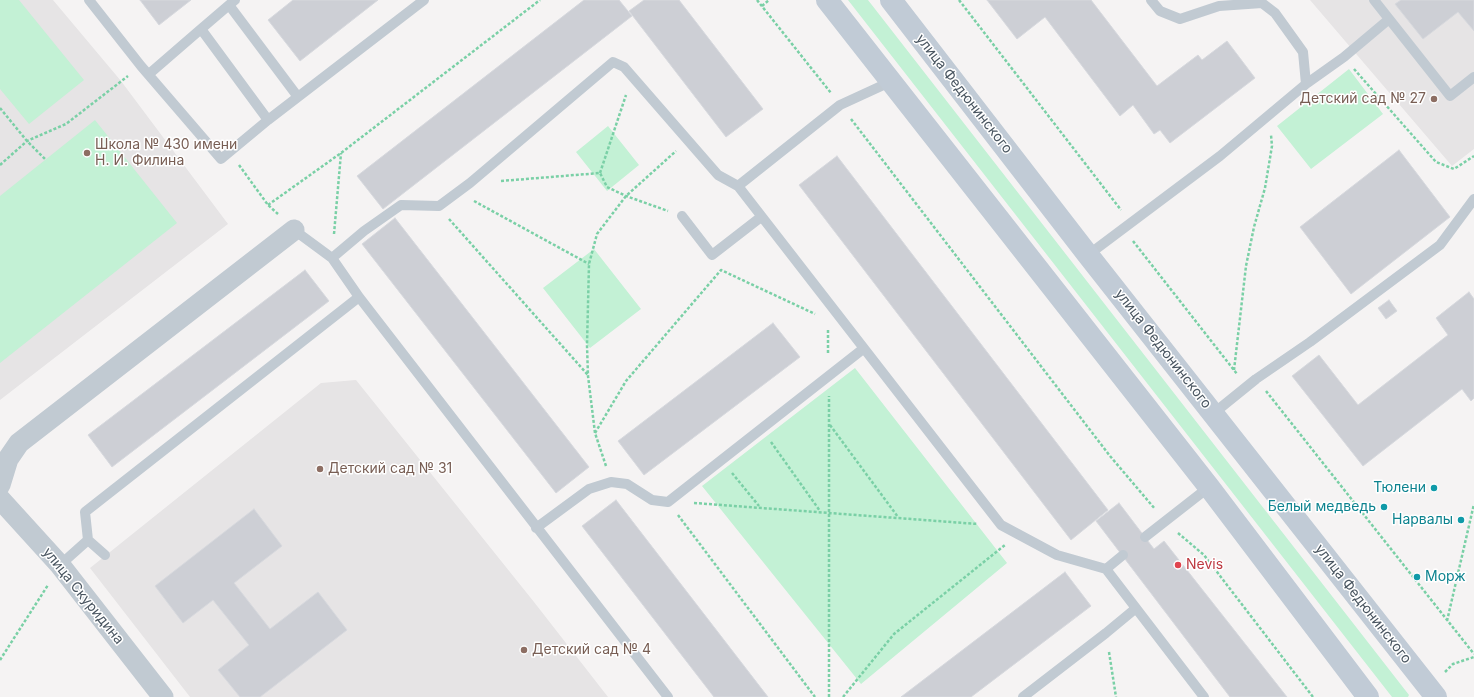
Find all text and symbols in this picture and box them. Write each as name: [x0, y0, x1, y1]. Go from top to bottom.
street label: улица Федюнинского: [912, 31, 1016, 157]
place label: Детский сад № 27: [1300, 91, 1426, 107]
marker: Детский сад № 27: [1429, 94, 1439, 104]
place label: Школа № 430 имени Н. И. Филина: [95, 137, 237, 170]
marker: Школа № 430 имени Н. И. Филина: [82, 148, 92, 158]
street label: улица Федюнинского: [1111, 286, 1215, 412]
place label: Детский сад № 31: [328, 461, 452, 477]
marker: Детский сад № 31: [315, 464, 325, 474]
place label: Тюлени: [1373, 480, 1426, 496]
marker: Тюлени: [1429, 483, 1439, 493]
place label: Белый медведь: [1268, 499, 1376, 515]
marker: Белый медведь: [1379, 502, 1389, 512]
place label: Нарвалы: [1392, 512, 1453, 528]
marker: Нарвалы: [1456, 515, 1466, 525]
street label: улица Федюнинского: [1311, 541, 1415, 667]
street label: улица Скуридина: [39, 544, 127, 648]
place label: Nevis: [1186, 557, 1223, 573]
marker: Nevis: [1173, 560, 1183, 570]
place label: Морж: [1425, 569, 1466, 585]
marker: Морж: [1412, 572, 1422, 582]
place label: Детский сад № 4: [532, 642, 651, 658]
marker: Детский сад № 4: [519, 645, 529, 655]

